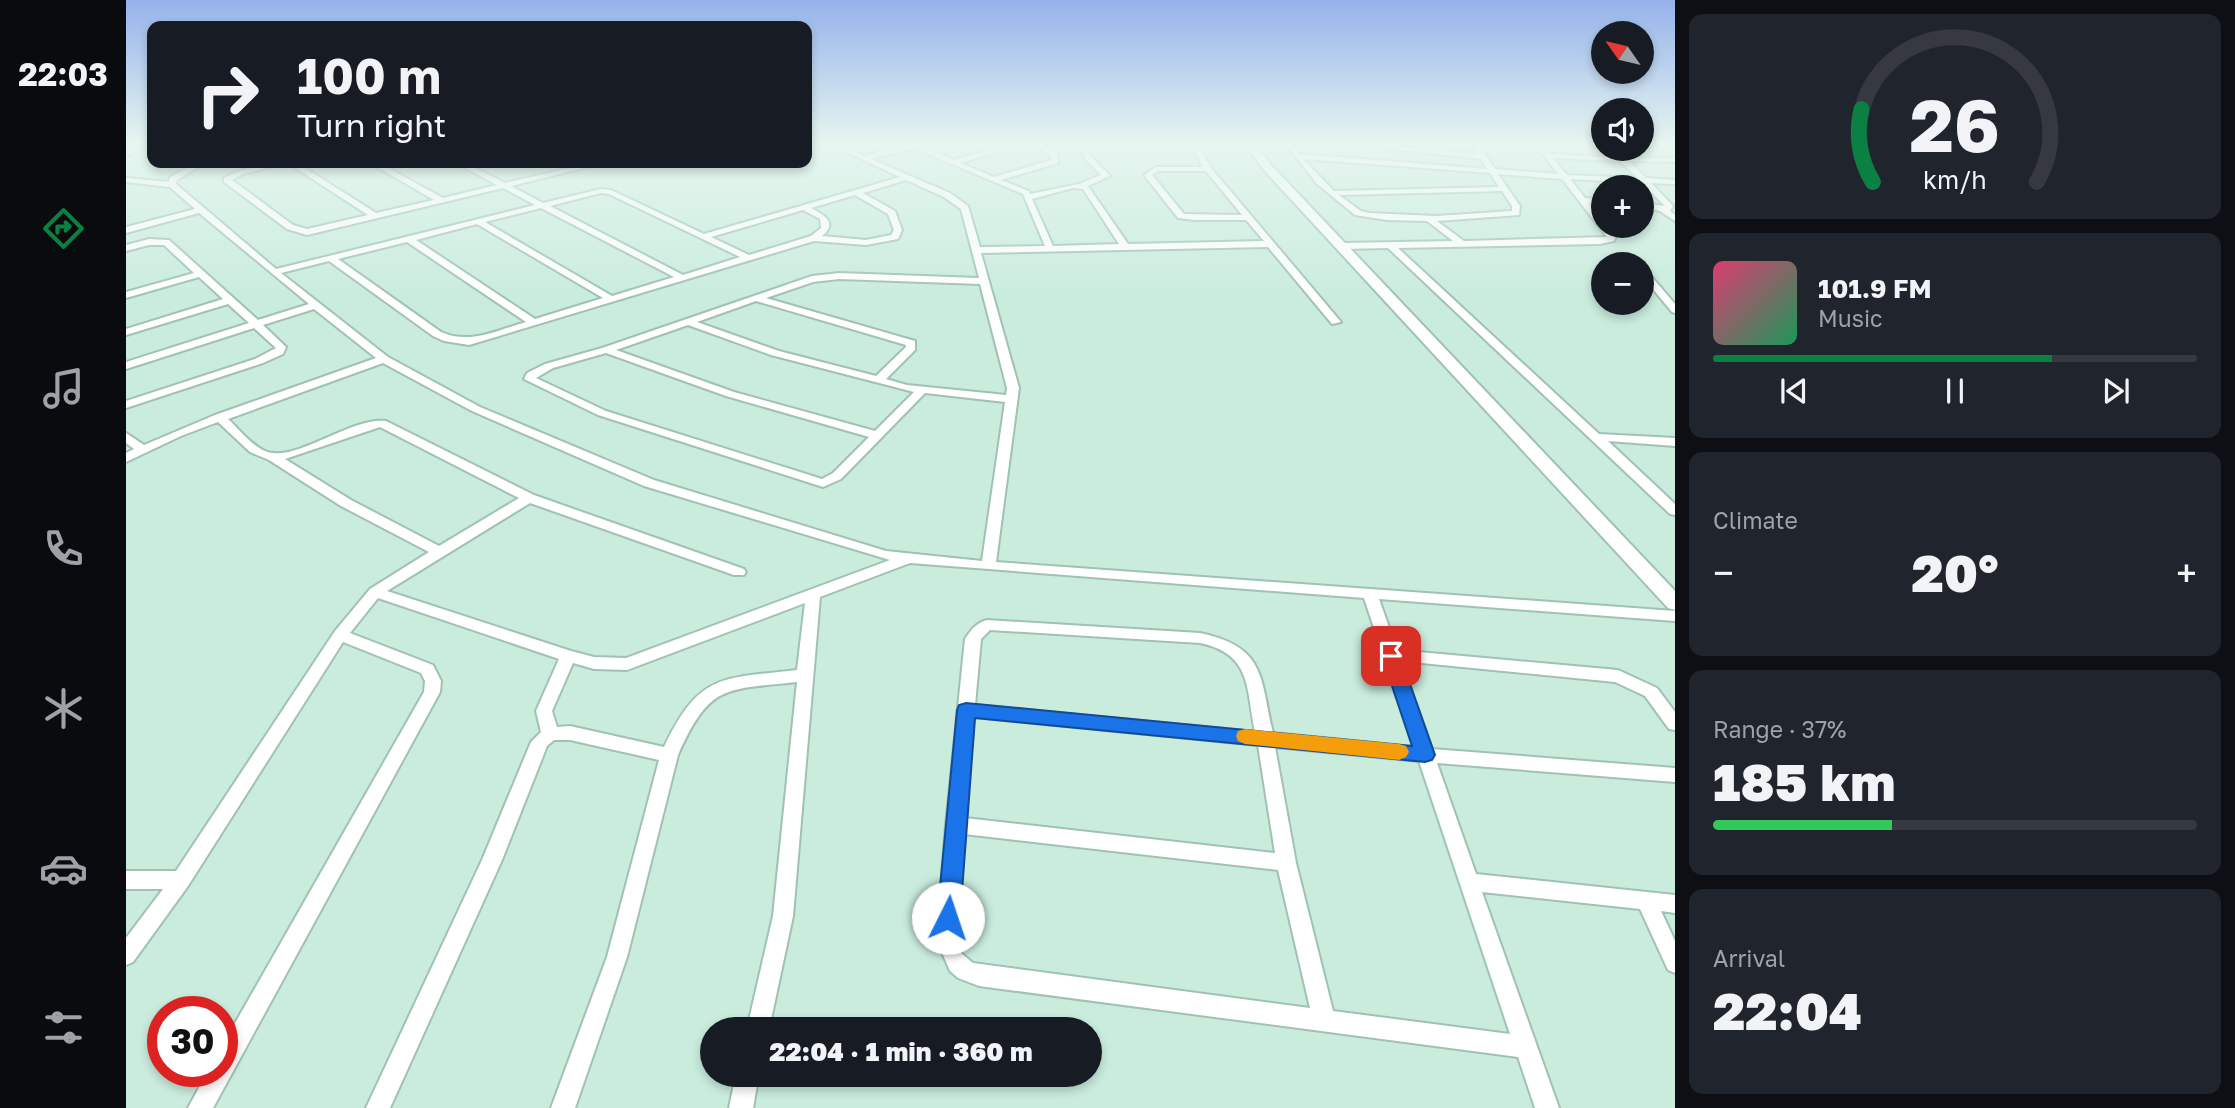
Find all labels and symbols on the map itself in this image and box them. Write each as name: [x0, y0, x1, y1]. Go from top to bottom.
north arrow: [1591, 21, 1654, 84]
pin: [1361, 626, 1421, 686]
position arrow: [911, 881, 985, 955]
speed limit sign: 30: [147, 996, 238, 1087]

